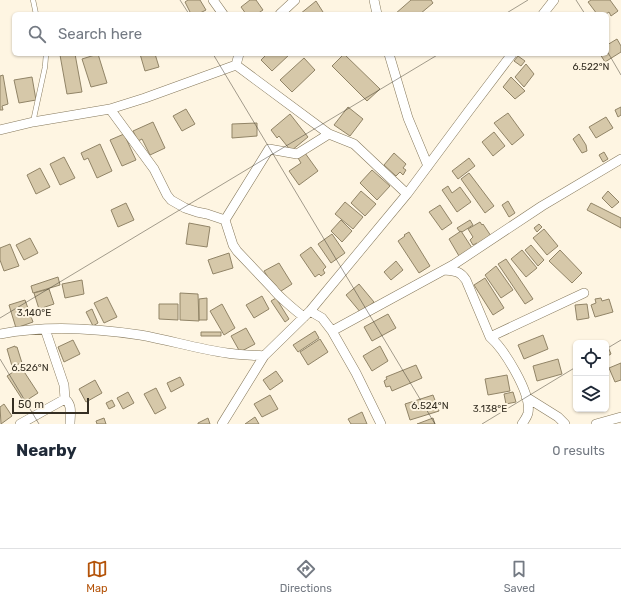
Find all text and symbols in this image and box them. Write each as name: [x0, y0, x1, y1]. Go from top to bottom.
search box: [12, 12, 609, 56]
icon: search: [26, 23, 48, 45]
text: Search here: [58, 25, 142, 43]
text: 6.522°N: [572, 61, 610, 73]
text: 3.140°E: [17, 307, 51, 319]
map controls: [573, 340, 609, 412]
button: locate: [573, 340, 609, 376]
text: 6.526°N: [11, 362, 49, 374]
button: layers: [573, 376, 609, 412]
scale bar: [12, 396, 89, 415]
text: 50 m: [18, 398, 44, 411]
text: 6.524°N: [411, 400, 449, 412]
text: 3.138°E: [473, 403, 507, 415]
text: Nearby: [16, 440, 77, 460]
text: 0 results: [552, 443, 605, 458]
tab: Map: [86, 558, 108, 595]
tab: Directions: [280, 558, 332, 595]
tab: Saved: [504, 558, 535, 595]

